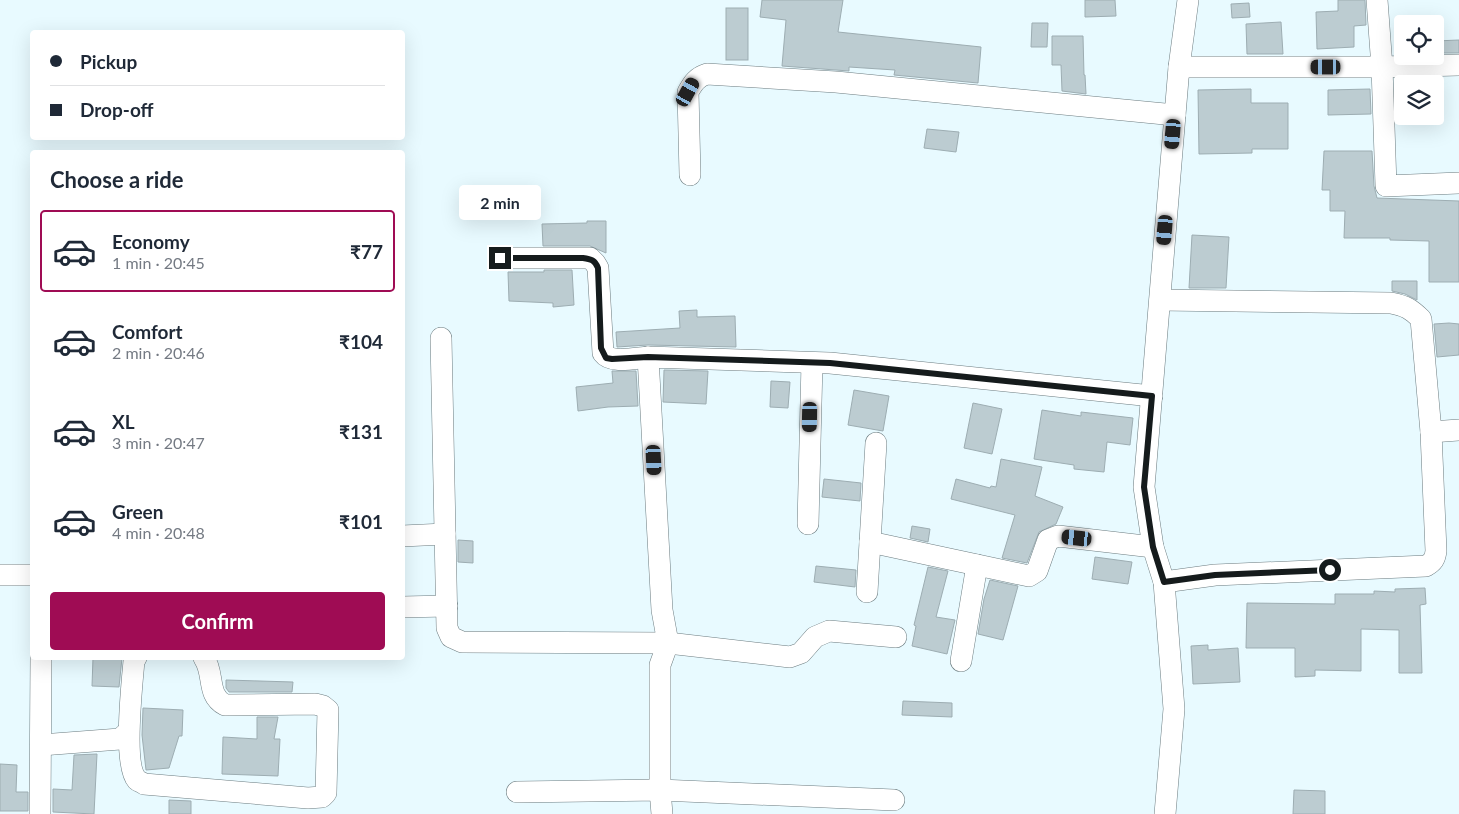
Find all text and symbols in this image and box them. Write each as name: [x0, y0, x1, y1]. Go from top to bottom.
map controls: [1394, 15, 1444, 125]
button: locate: [1394, 15, 1444, 65]
text: Pickup: [80, 50, 137, 73]
car: [1311, 60, 1341, 75]
car: [674, 75, 701, 109]
button: layers: [1394, 75, 1444, 125]
text: Drop-off: [80, 98, 154, 121]
car: [1164, 118, 1181, 150]
text: Choose a ride: [50, 166, 184, 193]
callout: 2 min: [459, 186, 541, 220]
text: 2 min: [480, 193, 520, 212]
car: [1156, 214, 1173, 246]
icon: car: [52, 229, 97, 274]
text: Economy: [112, 230, 190, 253]
text: ₹77: [350, 240, 383, 263]
route end: [489, 247, 511, 269]
text: 1 min · 20:45: [112, 253, 205, 272]
icon: car: [52, 319, 97, 364]
text: Comfort: [112, 320, 183, 343]
text: ₹104: [339, 330, 383, 353]
text: 2 min · 20:46: [112, 343, 205, 362]
car: [802, 402, 817, 432]
icon: car: [52, 409, 97, 454]
text: XL: [112, 410, 135, 433]
text: ₹131: [339, 420, 383, 443]
text: 3 min · 20:47: [112, 433, 205, 452]
car: [645, 445, 662, 475]
icon: car: [52, 499, 97, 544]
text: Green: [112, 500, 163, 523]
text: ₹101: [339, 510, 383, 533]
text: 4 min · 20:48: [112, 523, 205, 542]
car: [1061, 529, 1092, 547]
route start: [1319, 559, 1341, 581]
button: Confirm: [50, 592, 385, 650]

